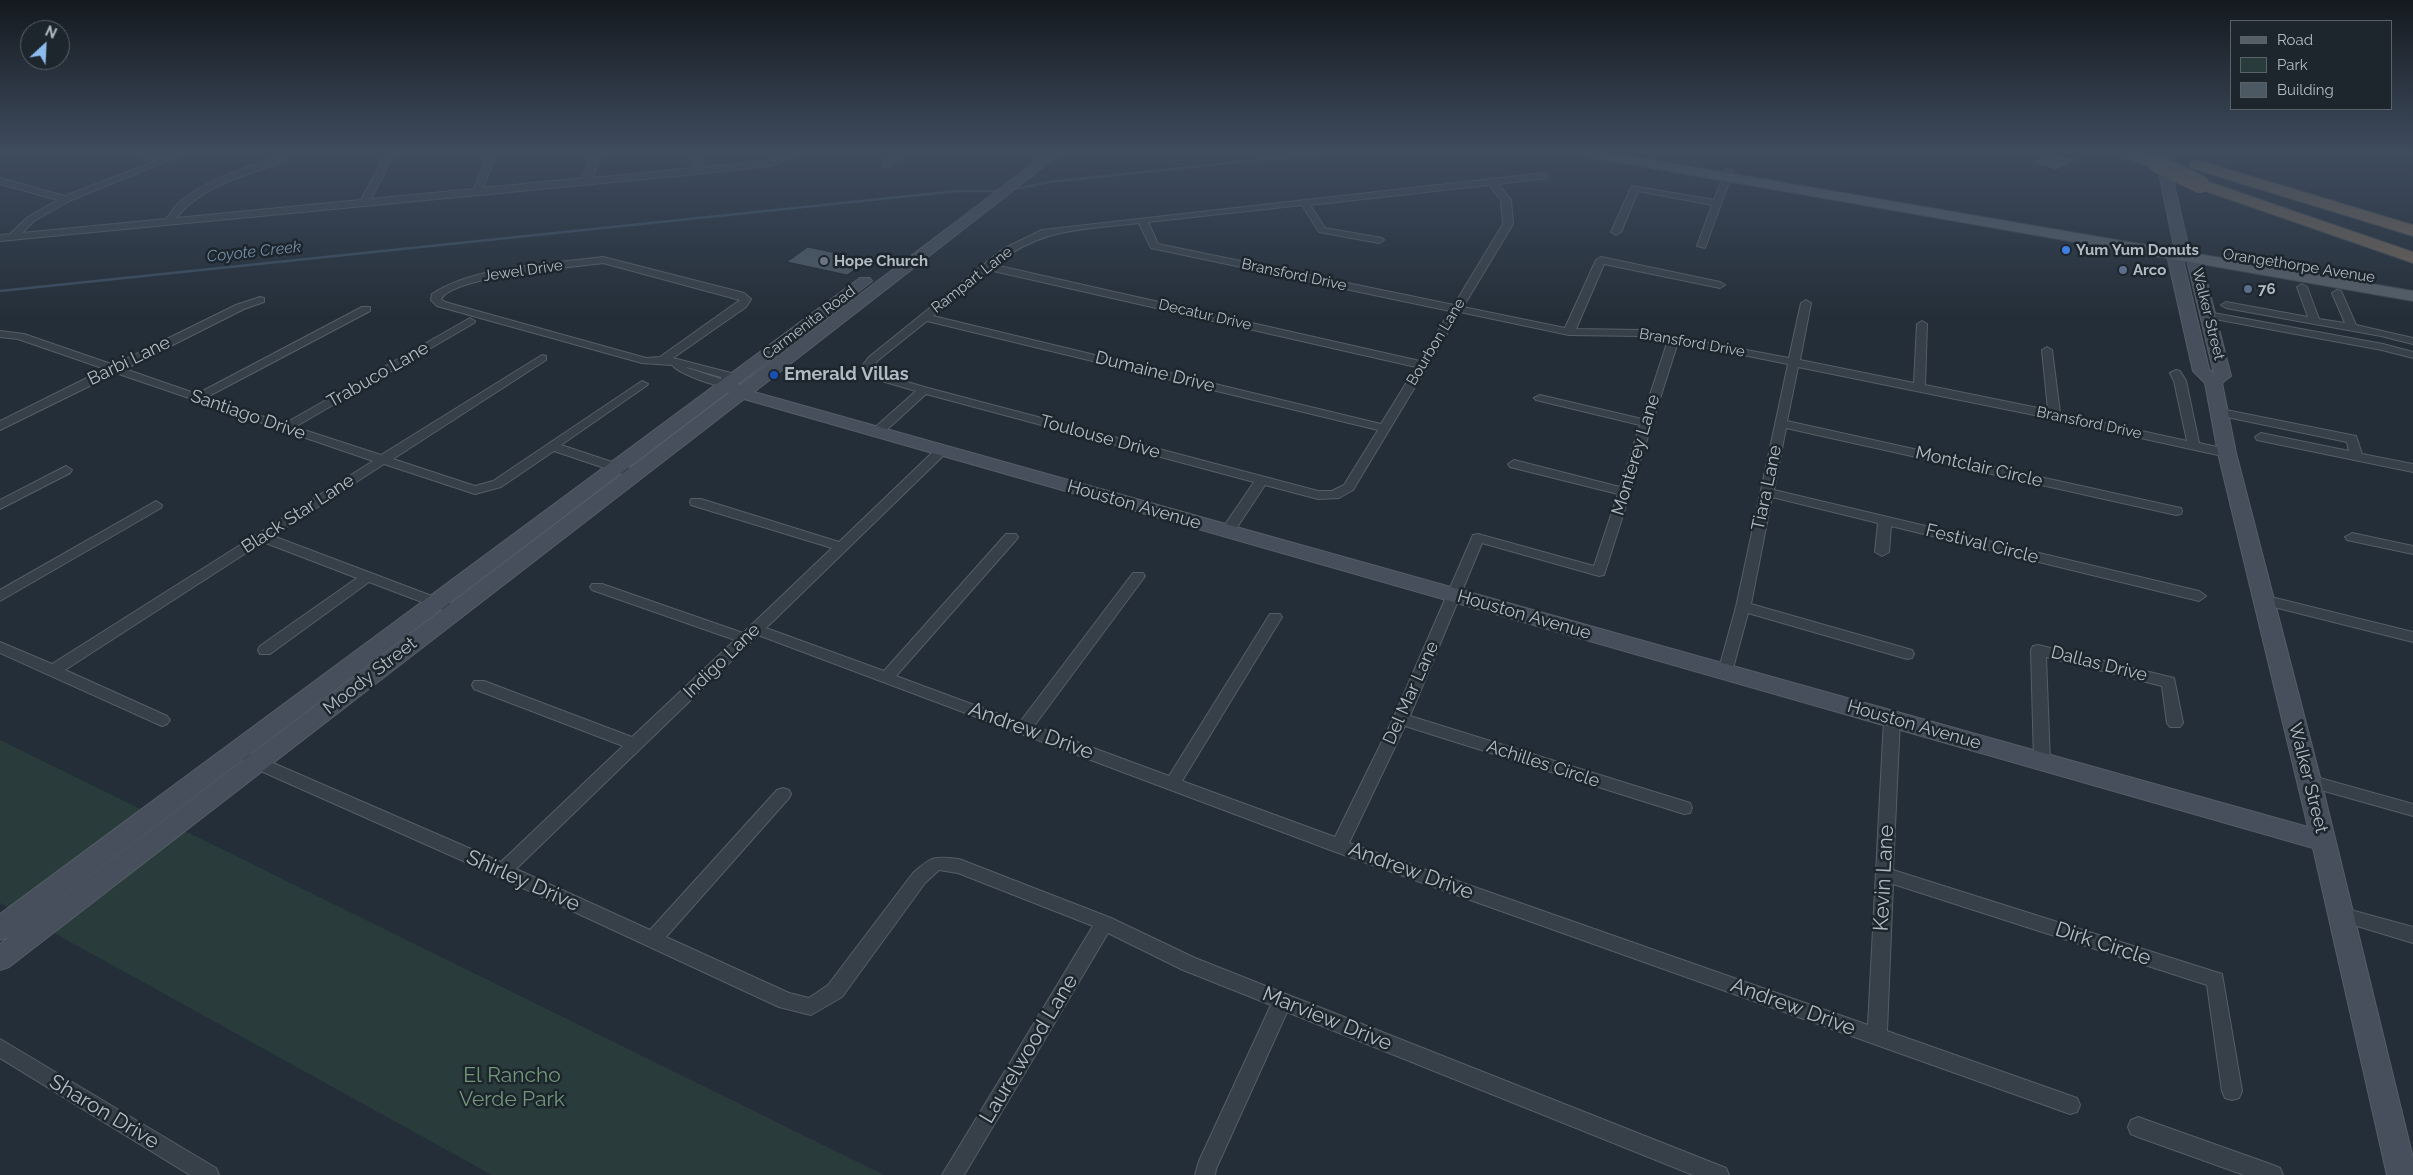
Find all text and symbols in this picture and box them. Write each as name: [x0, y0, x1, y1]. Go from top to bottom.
north arrow: [20, 20, 70, 70]
legend: [2230, 20, 2393, 110]
text: N: [43, 23, 59, 42]
text: Road: [2277, 31, 2313, 49]
text: Park: [2277, 56, 2308, 74]
text: Building: [2277, 81, 2334, 99]
water label: Coyote Creek: [206, 237, 302, 267]
place label: Yum Yum Donuts: [2076, 241, 2199, 259]
street label: Rampart Lane: [928, 243, 1016, 317]
marker: Yum Yum Donuts: [2060, 244, 2072, 256]
street label: Orangethorpe Avenue: [2222, 245, 2376, 287]
place label: Hope Church: [834, 252, 928, 270]
marker: Hope Church: [818, 255, 830, 267]
street label: Bransford Drive: [1240, 255, 1348, 295]
street label: Jewel Drive: [482, 257, 564, 285]
place label: Arco: [2133, 261, 2166, 279]
marker: Arco: [2117, 264, 2129, 276]
street label: Walker Street: [2188, 266, 2228, 362]
place label: 76: [2258, 280, 2276, 298]
street label: Carmenita Road: [759, 282, 859, 364]
marker: 76: [2242, 283, 2254, 295]
street label: Bourbon Lane: [1403, 295, 1469, 389]
street label: Decatur Drive: [1157, 296, 1253, 334]
street label: Bransford Drive: [1638, 325, 1746, 361]
street label: Barbi Lane: [84, 332, 174, 390]
street label: Trabuco Lane: [323, 337, 433, 413]
street label: Dumaine Drive: [1093, 347, 1217, 397]
place label: Emerald Villas: [784, 364, 909, 386]
marker: Emerald Villas: [768, 369, 780, 381]
street label: Santiago Drive: [188, 385, 308, 445]
street label: Monterey Lane: [1607, 392, 1665, 518]
street label: Bransford Drive: [2035, 403, 2143, 443]
street label: Toulouse Drive: [1038, 411, 1162, 463]
street label: Montclair Circle: [1913, 442, 2045, 492]
street label: Tiara Lane: [1747, 443, 1787, 533]
street label: Black Star Lane: [238, 470, 358, 558]
street label: Houston Avenue: [1065, 476, 1203, 534]
street label: Festival Circle: [1923, 520, 2041, 568]
street label: Houston Avenue: [1455, 586, 1593, 644]
street label: Indigo Lane: [679, 619, 765, 703]
street label: Moody Street: [319, 633, 421, 719]
street label: Del Mar Lane: [1379, 638, 1443, 748]
street label: Dallas Drive: [2049, 642, 2149, 686]
street label: Houston Avenue: [1845, 696, 1983, 754]
street label: Andrew Drive: [965, 697, 1097, 765]
street label: Walker Street: [2284, 721, 2332, 835]
street label: Achilles Circle: [1484, 736, 1602, 792]
street label: Kevin Lane: [1869, 824, 1899, 932]
street label: Andrew Drive: [1345, 837, 1477, 905]
street label: Shirley Drive: [462, 845, 584, 917]
street label: Dirk Circle: [2052, 917, 2154, 971]
street label: Laurelwood Lane: [975, 970, 1083, 1128]
street label: Andrew Drive: [1727, 973, 1859, 1041]
street label: Marview Drive: [1259, 982, 1395, 1056]
park label: El Rancho Verde Park: [459, 1063, 565, 1113]
street label: Sharon Drive: [45, 1069, 163, 1155]

